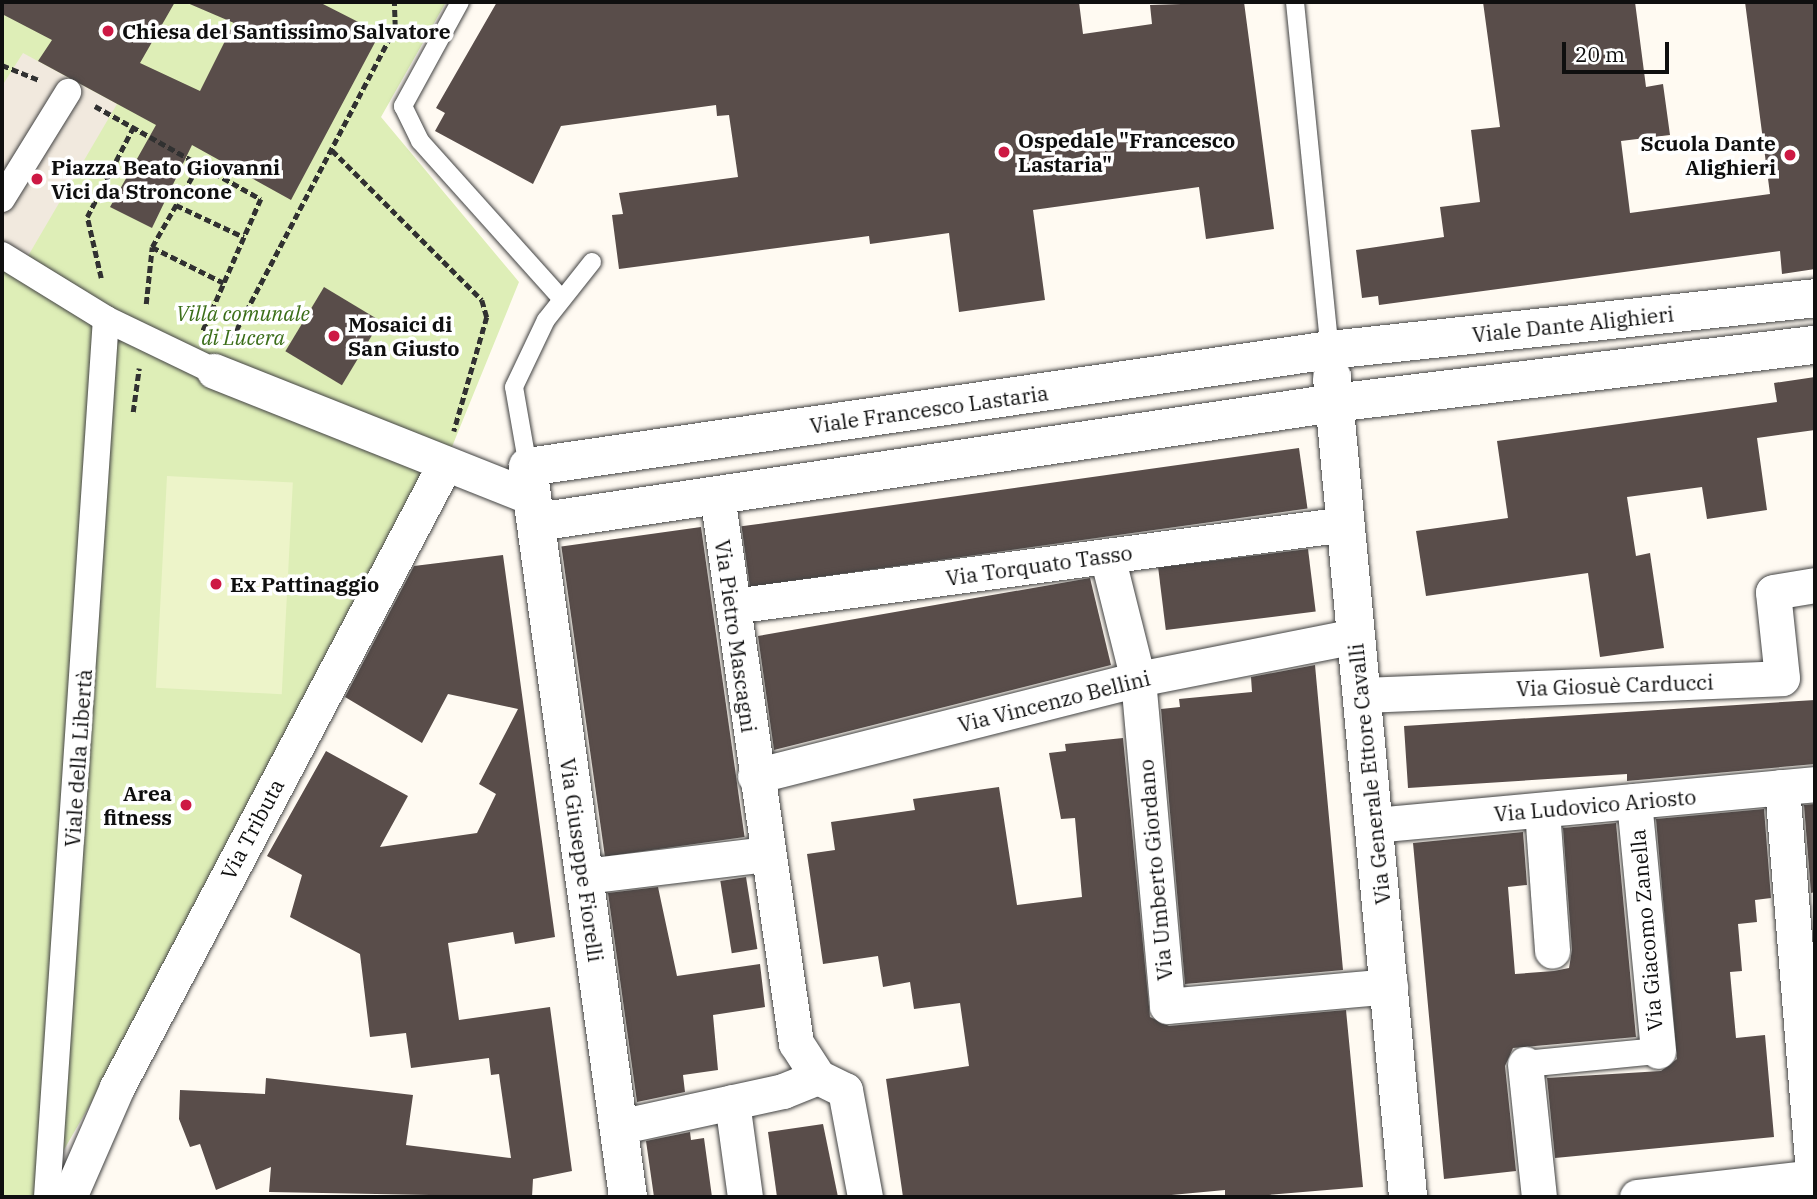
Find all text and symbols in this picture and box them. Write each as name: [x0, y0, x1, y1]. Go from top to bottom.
place label: Chiesa del Santissimo Salvatore: [122, 18, 451, 44]
marker: Chiesa del Santissimo Salvatore: [100, 23, 116, 39]
scale bar: [1565, 28, 1672, 72]
text: 20 m: [1575, 40, 1625, 68]
place label: Ospedale "Francesco Lastaria": [1018, 127, 1235, 177]
place label: Scuola Dante Alighieri: [1641, 130, 1776, 180]
marker: Ospedale "Francesco Lastaria": [996, 144, 1012, 160]
marker: Scuola Dante Alighieri: [1782, 147, 1798, 163]
place label: Piazza Beato Giovanni Vici da Stroncone: [51, 154, 280, 204]
marker: Piazza Beato Giovanni Vici da Stroncone: [29, 171, 45, 187]
park label: Villa comunale di Lucera: [176, 300, 310, 350]
street label: Viale Dante Alighieri: [1471, 301, 1675, 347]
place label: Mosaici di San Giusto: [348, 311, 459, 361]
marker: Mosaici di San Giusto: [326, 328, 342, 344]
street label: Viale Francesco Lastaria: [808, 380, 1050, 438]
street label: Via Pietro Mascagni: [710, 538, 762, 734]
street label: Via Torquato Tasso: [944, 539, 1134, 591]
place label: Ex Pattinaggio: [230, 571, 379, 597]
marker: Ex Pattinaggio: [208, 576, 224, 592]
street label: Via Generale Ettore Cavalli: [1343, 642, 1395, 906]
street label: Via Vincenzo Bellini: [955, 665, 1153, 737]
street label: Viale della Libertà: [59, 668, 97, 848]
street label: Via Giosuè Carducci: [1516, 669, 1714, 701]
street label: Via Giuseppe Fiorelli: [555, 756, 609, 964]
street label: Via Umberto Giordano: [1133, 758, 1177, 982]
street label: Via Tributa: [215, 774, 289, 884]
place label: Area fitness: [103, 780, 172, 830]
street label: Via Ludovico Ariosto: [1493, 784, 1697, 826]
marker: Area fitness: [178, 797, 194, 813]
street label: Via Giacomo Zanella: [1625, 828, 1667, 1032]

